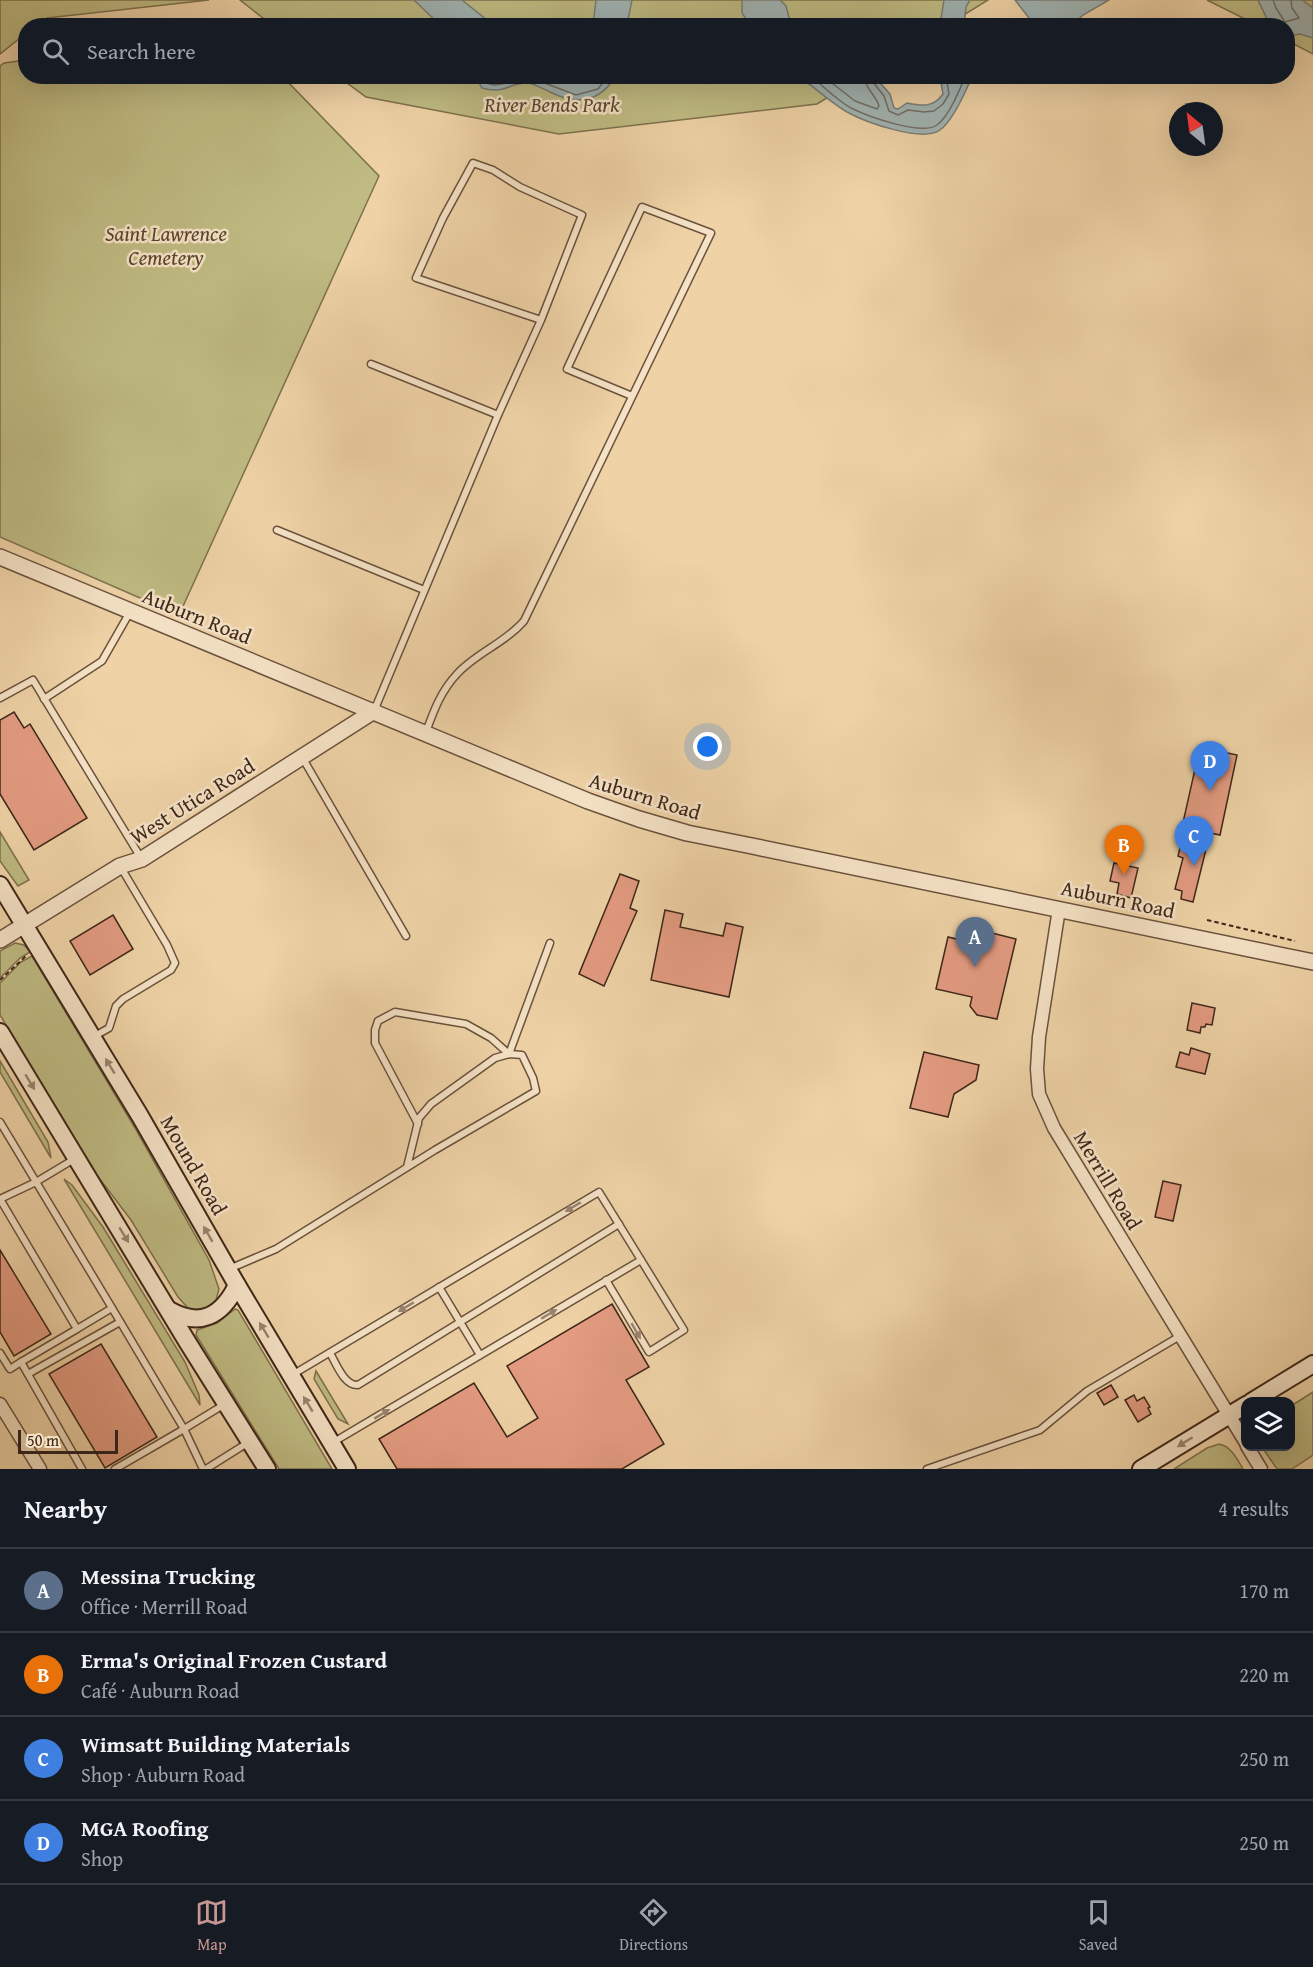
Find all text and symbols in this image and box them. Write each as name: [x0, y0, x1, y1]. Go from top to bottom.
search box: [18, 18, 1295, 84]
icon: search: [39, 35, 72, 68]
text: Search here: [87, 35, 196, 67]
park label: River Bends Park: [483, 89, 620, 120]
north arrow: [1169, 102, 1223, 156]
park label: Saint Lawrence Cemetery: [105, 218, 227, 273]
street label: Auburn Road: [138, 580, 257, 652]
your location: [693, 732, 722, 761]
pin: D: [1190, 742, 1230, 791]
street label: West Utica Road: [123, 750, 261, 852]
street label: Auburn Road: [585, 764, 705, 828]
pin: C: [1174, 816, 1214, 866]
pin: B: [1104, 826, 1144, 875]
street label: Auburn Road: [1058, 872, 1178, 926]
pin: A: [956, 918, 994, 967]
one-way arrow: [104, 1058, 115, 1074]
one-way arrow: [25, 1074, 36, 1090]
street label: Mound Road: [153, 1109, 236, 1221]
street label: Merrill Road: [1066, 1125, 1150, 1236]
one-way arrow: [565, 1201, 581, 1212]
one-way arrow: [204, 1226, 214, 1243]
one-way arrow: [119, 1227, 129, 1244]
one-way arrow: [397, 1302, 414, 1312]
one-way arrow: [541, 1309, 558, 1319]
one-way arrow: [259, 1321, 269, 1338]
one-way arrow: [631, 1322, 641, 1339]
one-way arrow: [303, 1395, 313, 1412]
map controls: [1241, 1397, 1295, 1451]
button: layers: [1241, 1397, 1295, 1451]
one-way arrow: [374, 1408, 390, 1419]
scale bar: [18, 1427, 118, 1454]
text: 50 m: [27, 1428, 59, 1452]
one-way arrow: [1177, 1437, 1193, 1448]
text: Nearby: [24, 1489, 107, 1528]
text: 4 results: [1218, 1494, 1289, 1523]
text: Messina Trucking: [81, 1560, 255, 1592]
text: A: [37, 1576, 50, 1605]
text: 170 m: [1239, 1576, 1289, 1605]
text: Office · Merrill Road: [81, 1592, 247, 1621]
text: Erma's Original Frozen Custard: [81, 1644, 387, 1676]
text: B: [37, 1660, 50, 1689]
text: 220 m: [1239, 1660, 1289, 1689]
text: Café · Auburn Road: [81, 1676, 239, 1705]
text: Wimsatt Building Materials: [81, 1728, 350, 1760]
text: C: [38, 1744, 49, 1773]
text: 250 m: [1239, 1744, 1289, 1773]
text: Shop · Auburn Road: [81, 1760, 245, 1789]
text: MGA Roofing: [81, 1812, 208, 1844]
text: D: [37, 1828, 50, 1857]
text: 250 m: [1239, 1828, 1289, 1857]
text: Shop: [81, 1844, 123, 1873]
tab: Map: [195, 1896, 228, 1956]
tab: Directions: [619, 1896, 688, 1956]
tab: Saved: [1079, 1896, 1118, 1956]

